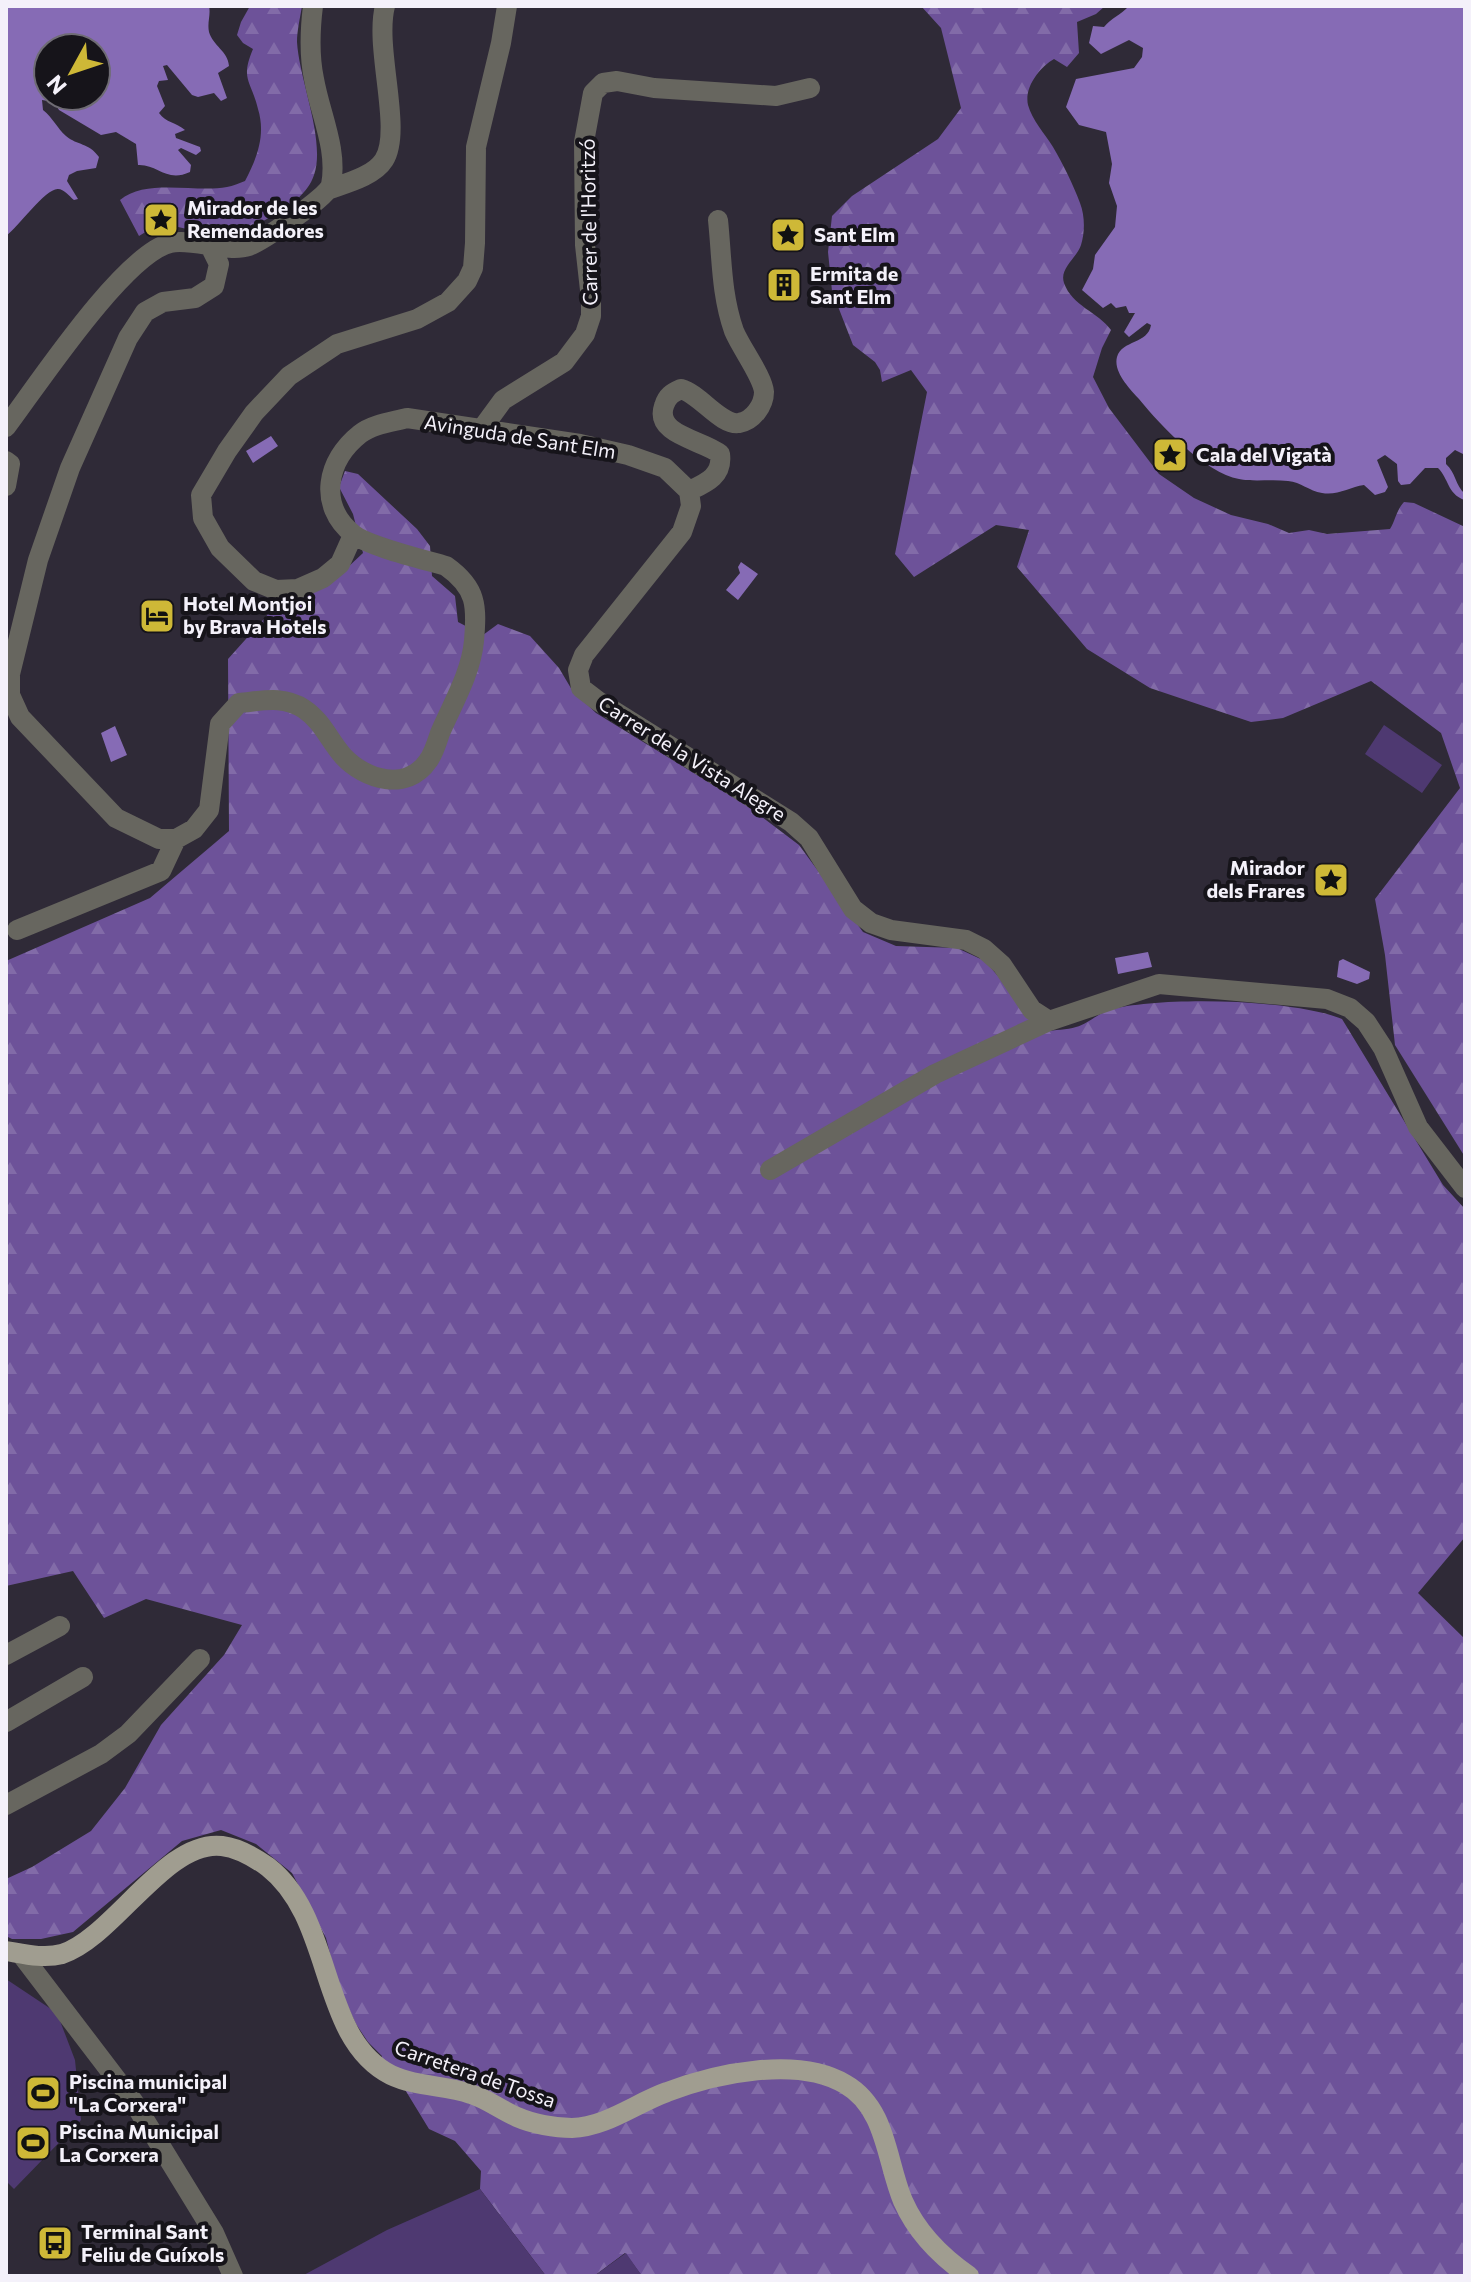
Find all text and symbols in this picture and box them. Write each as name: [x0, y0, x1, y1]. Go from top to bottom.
north arrow: [32, 32, 112, 112]
text: N: [41, 70, 72, 100]
street label: Carrer de l'Horitzó: [575, 138, 601, 306]
place label: Mirador de les Remendadores: [187, 195, 324, 242]
place icon: Mirador de les Remendadores: [142, 201, 180, 239]
place icon: Sant Elm: [769, 216, 807, 254]
place label: Sant Elm: [814, 222, 895, 246]
place label: Ermita de Sant Elm: [810, 261, 898, 308]
building icon: Ermita de Sant Elm: [765, 266, 803, 304]
street label: Avinguda de Sant Elm: [423, 409, 618, 463]
place icon: Cala del Vigatà: [1151, 436, 1189, 474]
place label: Cala del Vigatà: [1196, 442, 1332, 466]
place label: Hotel Montjoi by Brava Hotels: [183, 591, 326, 638]
hotel icon: Hotel Montjoi by Brava Hotels: [138, 597, 176, 635]
street label: Carrer de la Vista Alegre: [594, 691, 791, 826]
place label: Mirador dels Frares: [1206, 855, 1305, 902]
place icon: Mirador dels Frares: [1312, 861, 1350, 899]
street label: Carretera de Tossa: [392, 2034, 559, 2112]
place label: Piscina municipal "La Corxera": [69, 2069, 227, 2116]
sports icon: Piscina municipal "La Corxera": [24, 2074, 62, 2112]
place label: Piscina Municipal La Corxera: [59, 2119, 219, 2166]
sports icon: Piscina Municipal La Corxera: [14, 2124, 52, 2162]
place label: Terminal Sant Feliu de Guíxols: [81, 2219, 224, 2266]
bus stop icon: Terminal Sant Feliu de Guíxols: [36, 2224, 74, 2262]

